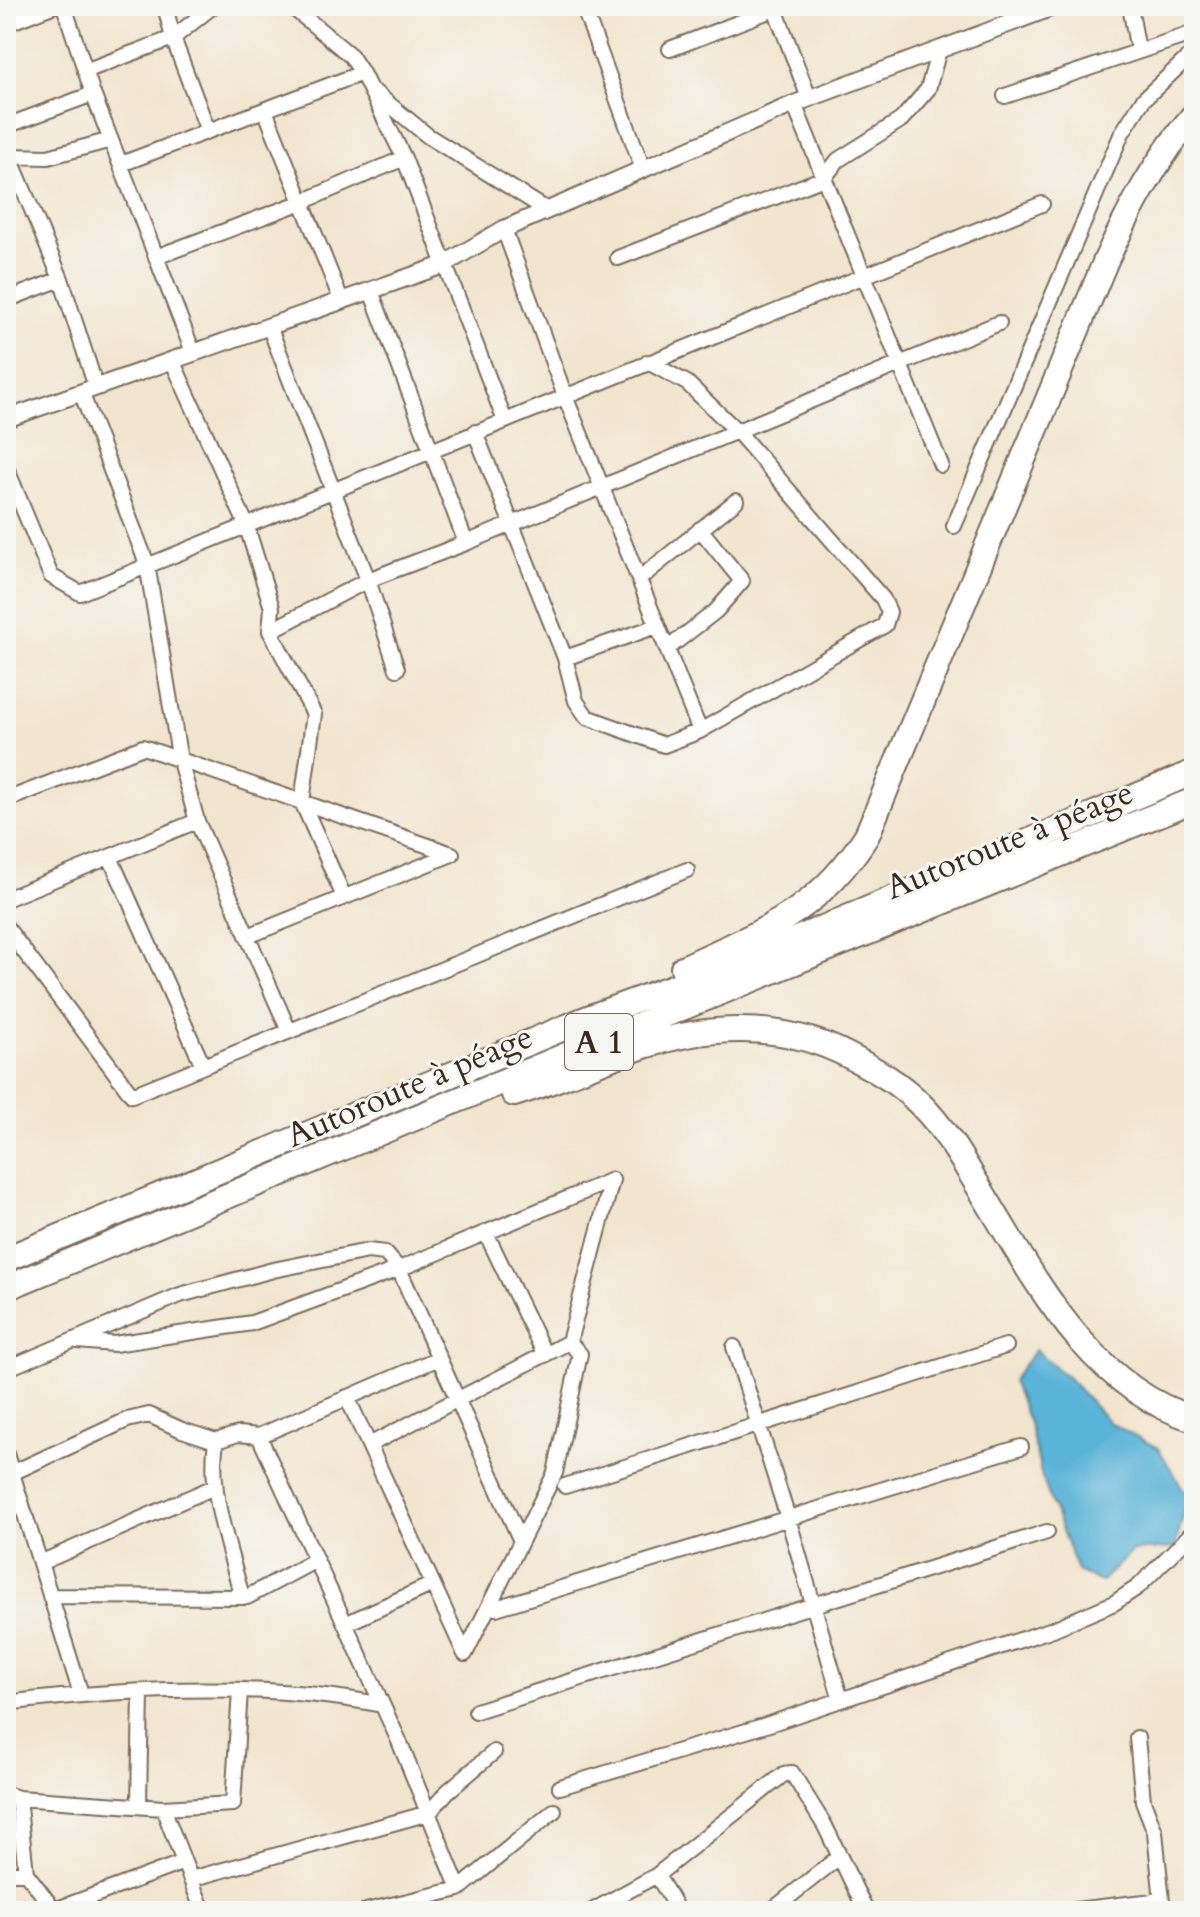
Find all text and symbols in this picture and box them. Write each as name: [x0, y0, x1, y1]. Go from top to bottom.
street label: Autoroute à péage: [879, 769, 1140, 911]
street label: Autoroute à péage: [279, 1013, 540, 1159]
road number: A 1: [565, 1014, 633, 1070]

